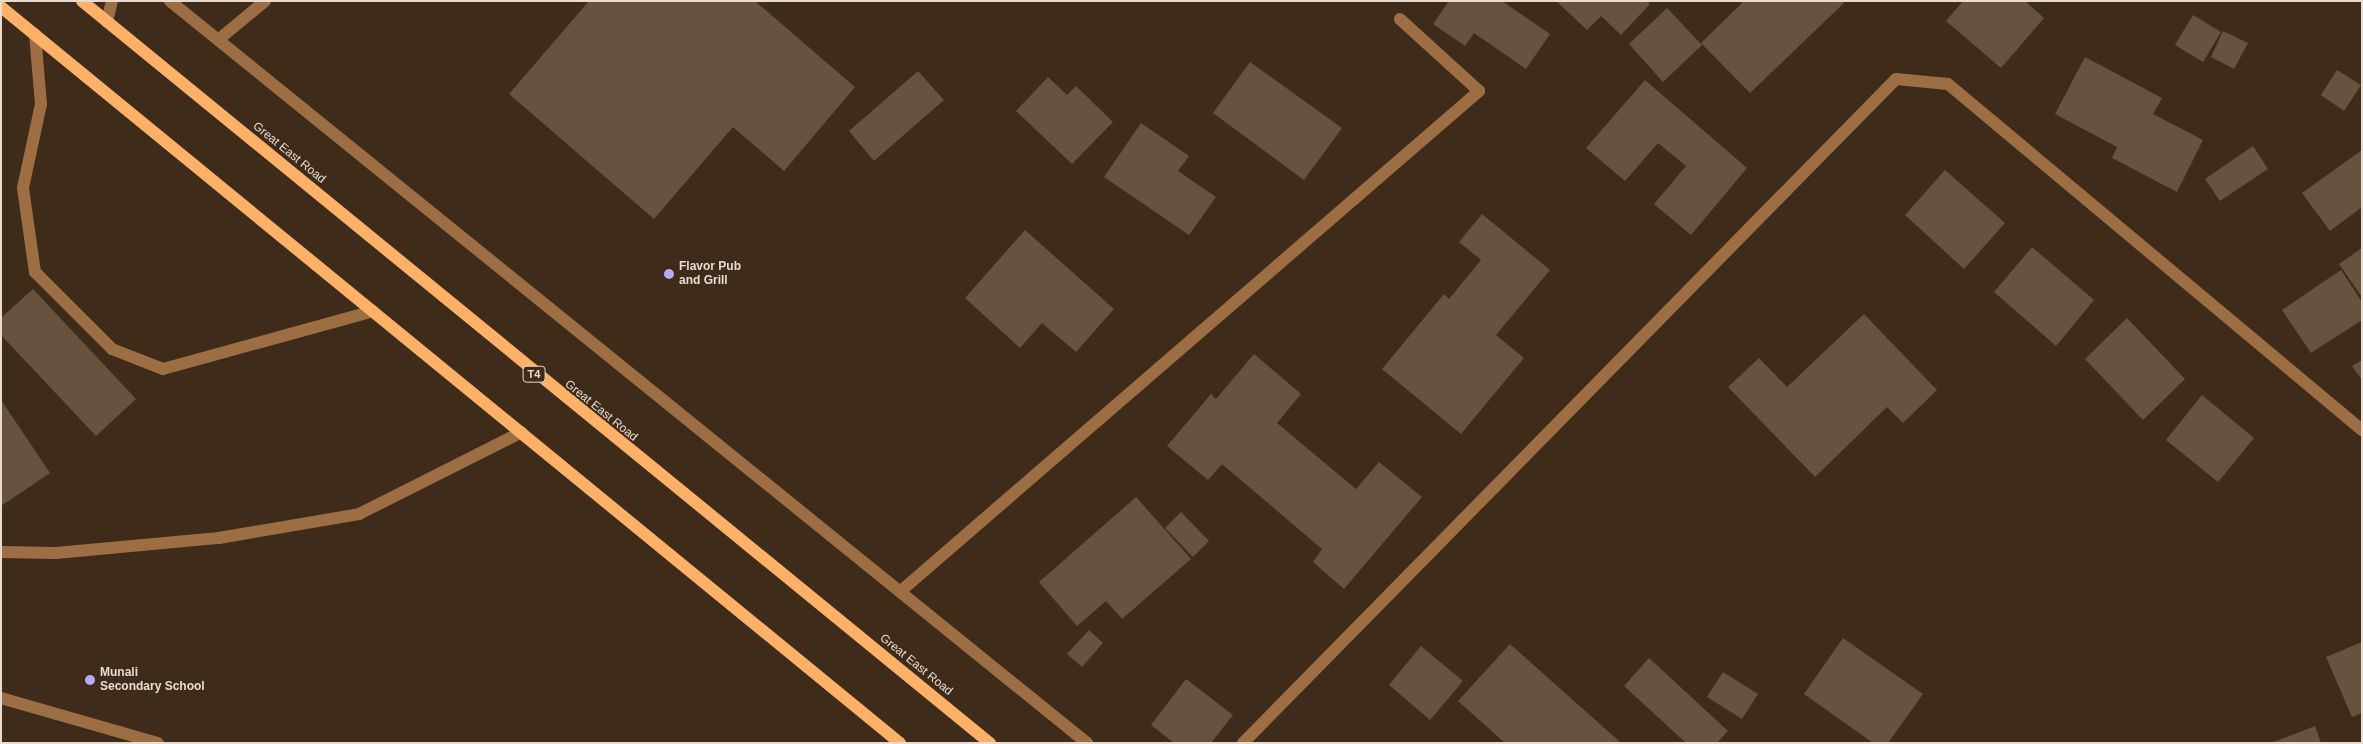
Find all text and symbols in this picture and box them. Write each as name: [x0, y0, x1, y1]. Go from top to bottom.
street label: Great East Road: [250, 119, 328, 187]
place label: Flavor Pub and Grill: [679, 260, 741, 288]
marker: Flavor Pub and Grill: [663, 268, 675, 280]
road number: T4: [522, 366, 546, 382]
street label: Great East Road: [562, 377, 640, 445]
street label: Great East Road: [877, 631, 955, 699]
place label: Munali Secondary School: [100, 666, 205, 694]
marker: Munali Secondary School: [84, 674, 96, 686]

